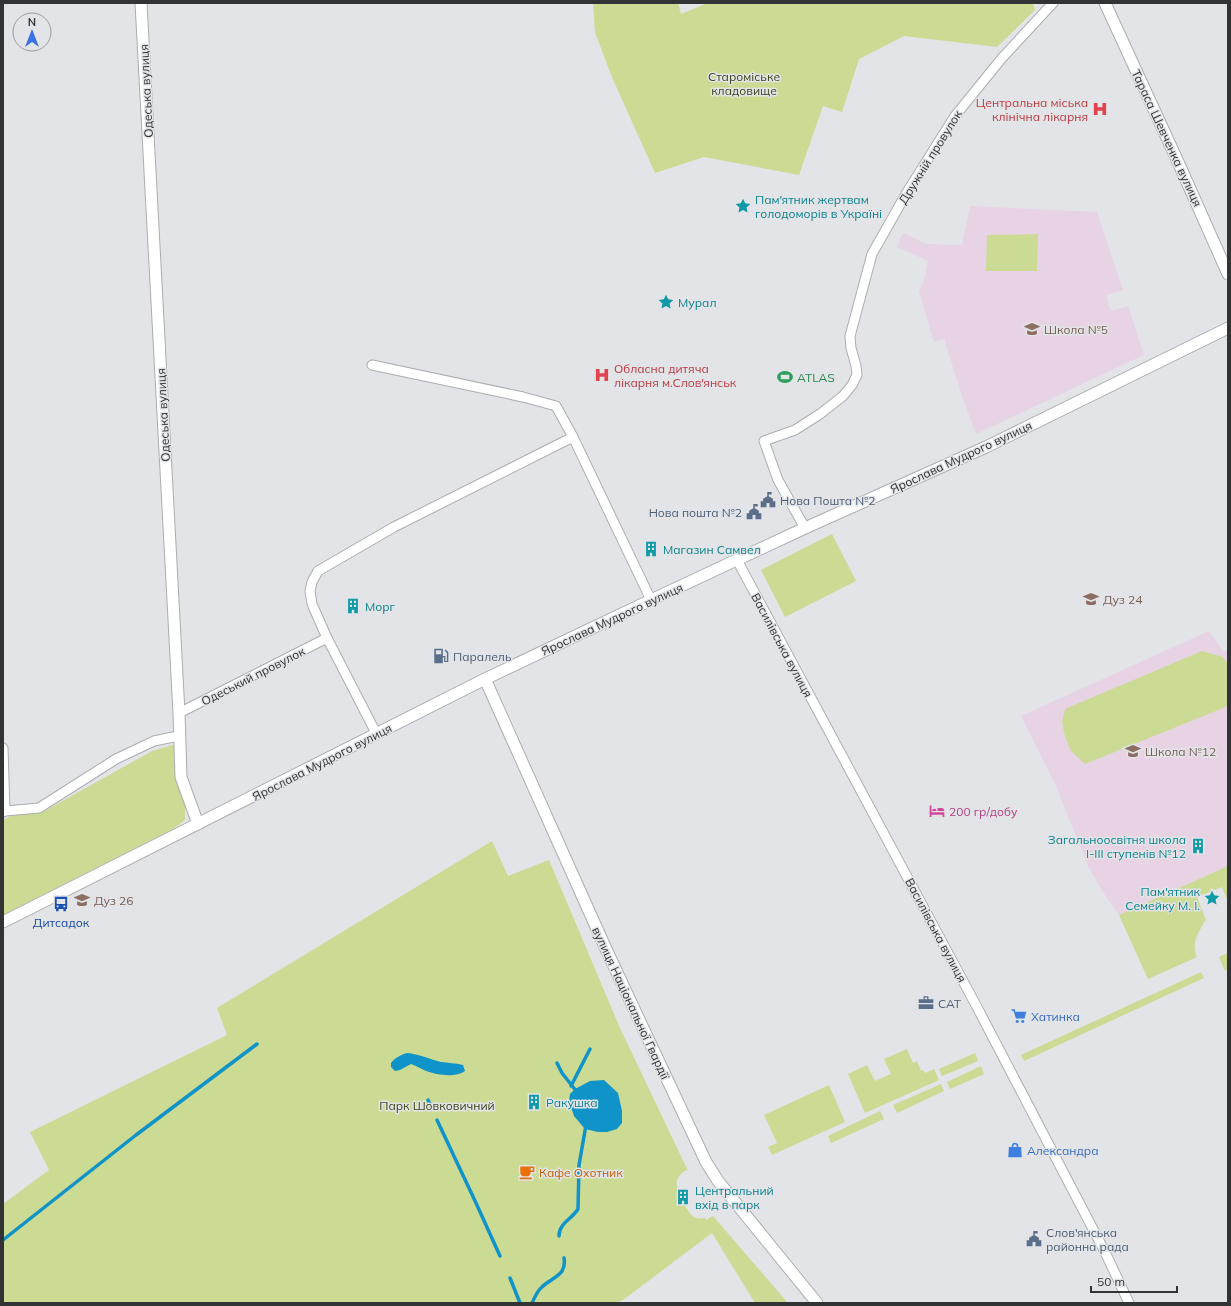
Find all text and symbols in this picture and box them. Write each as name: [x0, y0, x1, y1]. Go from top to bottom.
north arrow: [12, 12, 52, 52]
text: N: [28, 15, 36, 29]
street label: Одеська вулиця: [136, 44, 156, 138]
street label: Тараса Шевченка вулиця: [1129, 67, 1205, 209]
park label: Староміське кладовище: [708, 69, 780, 98]
place label: Центральна міська клінічна лікарня: [976, 95, 1088, 124]
hospital icon: Центральна міська клінічна лікарня: [1091, 100, 1109, 118]
street label: Дружній провулок: [895, 107, 965, 207]
place label: Пам'ятник жертвам голодоморів в Україні: [755, 192, 882, 221]
place icon: Пам'ятник жертвам голодоморів в Україні: [734, 197, 752, 215]
place icon: Мурал: [657, 293, 675, 311]
place label: Мурал: [678, 295, 716, 310]
school or university icon: Школа №5: [1023, 320, 1041, 338]
place label: Школа №5: [1044, 322, 1108, 337]
place label: Обласна дитяча лікарня м.Слов'янськ: [614, 361, 737, 390]
hospital icon: Обласна дитяча лікарня м.Слов'янськ: [593, 366, 611, 384]
street label: Одеська вулиця: [153, 368, 173, 462]
sports icon: ATLAS: [776, 368, 794, 386]
place label: ATLAS: [797, 370, 835, 385]
street label: Ярослава Мудрого вулиця: [888, 418, 1034, 496]
public building icon: Нова Пошта №2: [759, 491, 777, 509]
place label: Нова Пошта №2: [780, 493, 875, 508]
public building icon: Нова пошта №2: [745, 503, 763, 521]
place label: Нова пошта №2: [649, 505, 742, 520]
building icon: Магазин Самвел: [642, 540, 660, 558]
place label: Магазин Самвел: [663, 542, 761, 557]
street label: Ярослава Мудрого вулиця: [539, 580, 685, 658]
street label: Василівська вулиця: [748, 590, 816, 700]
school or university icon: Дуз 24: [1082, 590, 1100, 608]
place label: Дуз 24: [1103, 592, 1142, 607]
building icon: Морг: [344, 597, 362, 615]
place label: Морг: [365, 599, 396, 614]
street label: Одеський провулок: [199, 643, 308, 709]
fuel station icon: Паралель: [432, 647, 450, 665]
place label: Паралель: [453, 649, 512, 664]
street label: Ярослава Мудрого вулиця: [250, 720, 394, 804]
school or university icon: Школа №12: [1124, 742, 1142, 760]
place label: Школа №12: [1145, 744, 1216, 759]
hotel icon: 200 гр/добу: [928, 802, 946, 820]
place label: 200 гр/добу: [949, 804, 1018, 819]
place label: Загальноосвітня школа І-ІІІ ступенів №12: [1048, 832, 1186, 861]
building icon: Загальноосвітня школа І-ІІІ ступенів №12: [1189, 837, 1207, 855]
street label: Василівська вулиця: [902, 875, 970, 985]
place label: Пам'ятник Семейку М. І.: [1125, 884, 1201, 913]
place icon: Пам'ятник Семейку М. І.: [1203, 889, 1221, 907]
school or university icon: Дуз 26: [73, 891, 91, 909]
place label: Дуз 26: [94, 893, 133, 908]
bus stop icon: Дитсадок: [52, 895, 70, 913]
place label: Дитсадок: [33, 915, 90, 930]
street label: вулиця Національної Гвардії: [589, 924, 673, 1083]
office icon: САТ: [917, 994, 935, 1012]
place label: САТ: [938, 996, 962, 1011]
supermarket icon: Хатинка: [1010, 1007, 1028, 1025]
place label: Хатинка: [1031, 1009, 1080, 1024]
building icon: Ракушка: [525, 1093, 543, 1111]
place label: Ракушка: [546, 1095, 598, 1110]
park label: Парк Шовковичний: [379, 1098, 495, 1113]
shop icon: Александра: [1006, 1141, 1024, 1159]
place label: Александра: [1027, 1143, 1098, 1158]
cafe icon: Кафе Охотник: [518, 1163, 536, 1181]
place label: Кафе Охотник: [539, 1165, 623, 1180]
place label: Центральний вхід в парк: [695, 1183, 774, 1212]
building icon: Центральний вхід в парк: [674, 1188, 692, 1206]
place label: Слов'янська районна рада: [1046, 1225, 1129, 1254]
public building icon: Слов'янська районна рада: [1025, 1230, 1043, 1248]
scale bar: [1091, 1268, 1177, 1294]
text: 50 m: [1097, 1274, 1125, 1289]

